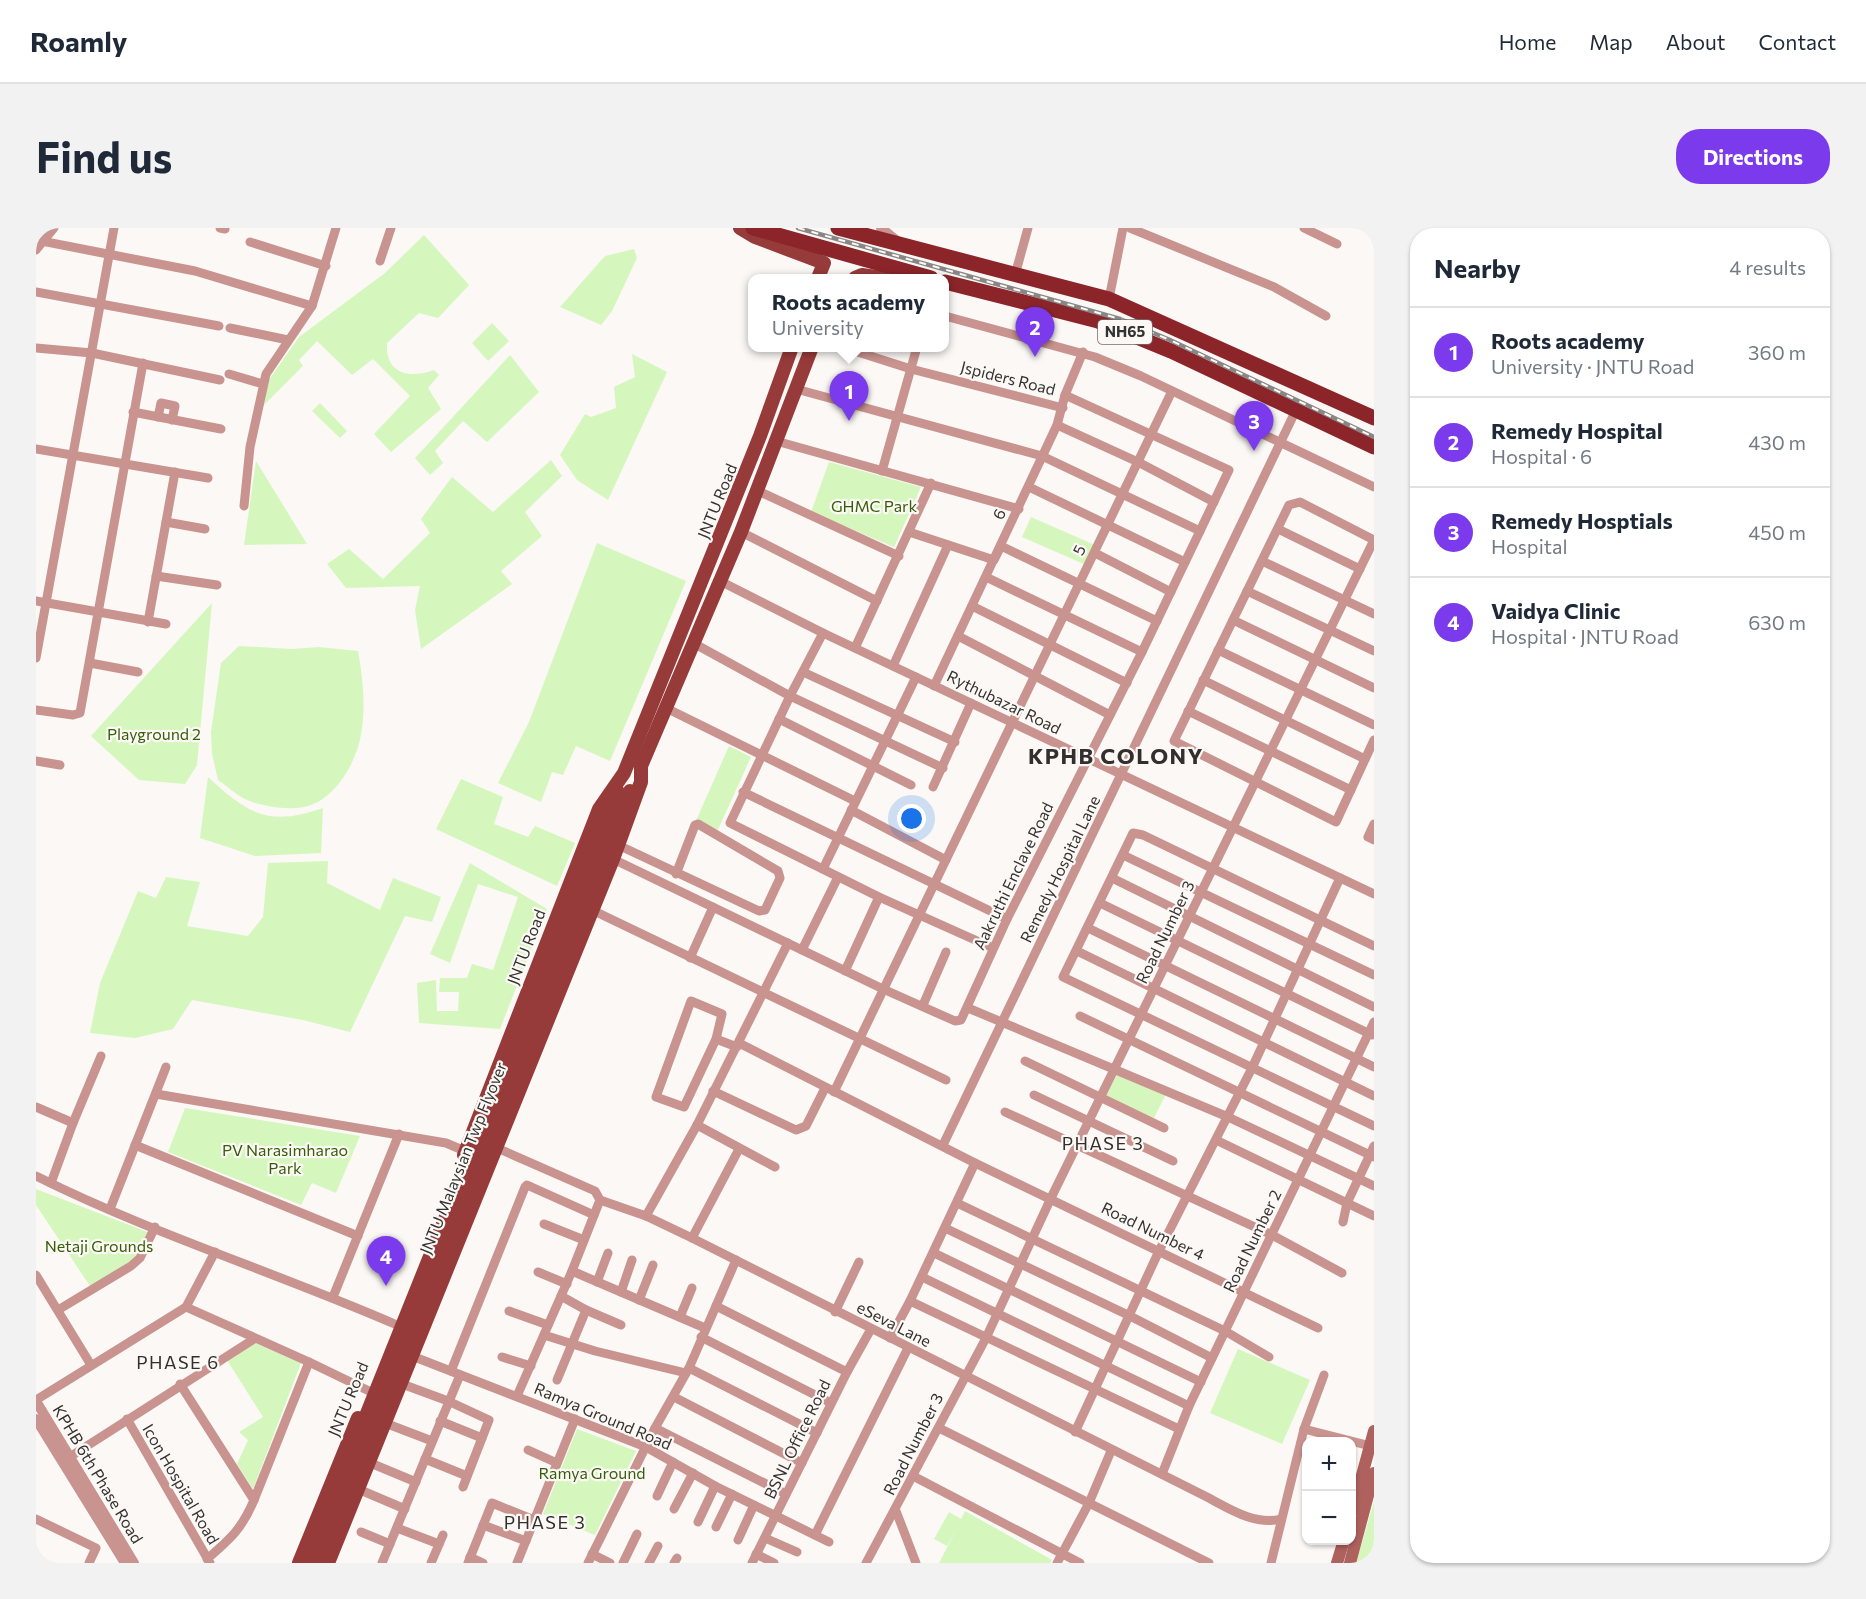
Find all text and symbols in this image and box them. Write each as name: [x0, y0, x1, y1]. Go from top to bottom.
text: Roamly: [30, 24, 127, 58]
text: Home: [1499, 29, 1556, 54]
text: Map: [1589, 29, 1633, 54]
text: About: [1666, 29, 1725, 54]
text: Contact: [1758, 29, 1836, 54]
button: Directions: [1676, 129, 1830, 184]
text: Find us: [36, 130, 172, 182]
text: Nearby: [1434, 252, 1521, 283]
text: 4 results: [1729, 255, 1806, 279]
popup: [748, 274, 949, 352]
text: Roots academy: [772, 288, 925, 315]
pin: 2: [1016, 308, 1054, 357]
text: University: [772, 315, 864, 339]
road number: NH65: [1098, 320, 1152, 344]
text: Roots academy: [1491, 327, 1645, 354]
text: 1: [1449, 340, 1458, 364]
text: 360 m: [1748, 340, 1806, 364]
text: University · JNTU Road: [1491, 354, 1694, 378]
street label: Jspiders Road: [959, 357, 1057, 398]
pin: 1: [830, 372, 868, 421]
pin: 3: [1234, 402, 1274, 451]
text: Remedy Hospital: [1491, 417, 1663, 444]
text: 2: [1448, 430, 1459, 454]
text: 430 m: [1748, 430, 1806, 454]
text: Hospital · 6: [1491, 444, 1592, 468]
street label: JNTU Road: [693, 461, 740, 541]
park label: GHMC Park: [831, 496, 917, 515]
street label: 6: [988, 505, 1009, 522]
text: Remedy Hosptials: [1491, 507, 1673, 534]
text: 3: [1448, 520, 1459, 544]
text: 450 m: [1748, 520, 1806, 544]
text: Hospital: [1491, 534, 1568, 558]
street label: 5: [1068, 541, 1089, 558]
text: Vaidya Clinic: [1491, 597, 1620, 624]
text: 4: [1447, 610, 1460, 634]
text: 630 m: [1748, 610, 1806, 634]
text: Hospital · JNTU Road: [1491, 624, 1679, 648]
street label: Rythubazar Road: [944, 666, 1064, 737]
park label: Playground 2: [107, 724, 201, 743]
district label: KPHB COLONY: [1028, 742, 1204, 769]
street label: Remedy Hospital Lane: [1016, 792, 1103, 945]
street label: Aakruthi Enclave Road: [969, 799, 1057, 953]
your location: [897, 804, 926, 833]
street label: Road Number 3: [1131, 877, 1198, 986]
street label: JNTU Road: [502, 906, 549, 987]
street label: JNTU Malaysian Twp Flyover: [415, 1058, 510, 1257]
district label: PHASE 3: [1062, 1132, 1144, 1154]
park label: PV Narasimharao Park: [222, 1140, 348, 1177]
street label: Road Number 2: [1219, 1186, 1285, 1295]
street label: Road Number 4: [1099, 1197, 1208, 1264]
park label: Netaji Grounds: [45, 1236, 153, 1255]
pin: 4: [366, 1236, 406, 1286]
street label: eSeva Lane: [854, 1297, 934, 1350]
district label: PHASE 6: [136, 1351, 220, 1373]
street label: JNTU Road: [323, 1359, 372, 1439]
street label: BSNL Office Road: [759, 1376, 834, 1501]
street label: Ramya Ground Road: [532, 1378, 675, 1453]
street label: Road Number 3: [879, 1390, 946, 1498]
street label: KPHB 6th Phase Road: [49, 1401, 147, 1547]
street label: Icon Hospital Road: [139, 1420, 224, 1547]
map controls: [1302, 1437, 1356, 1545]
button: +: [1302, 1437, 1356, 1491]
park label: Ramya Ground: [538, 1463, 646, 1482]
button: −: [1302, 1491, 1356, 1545]
district label: PHASE 3: [504, 1511, 586, 1533]

